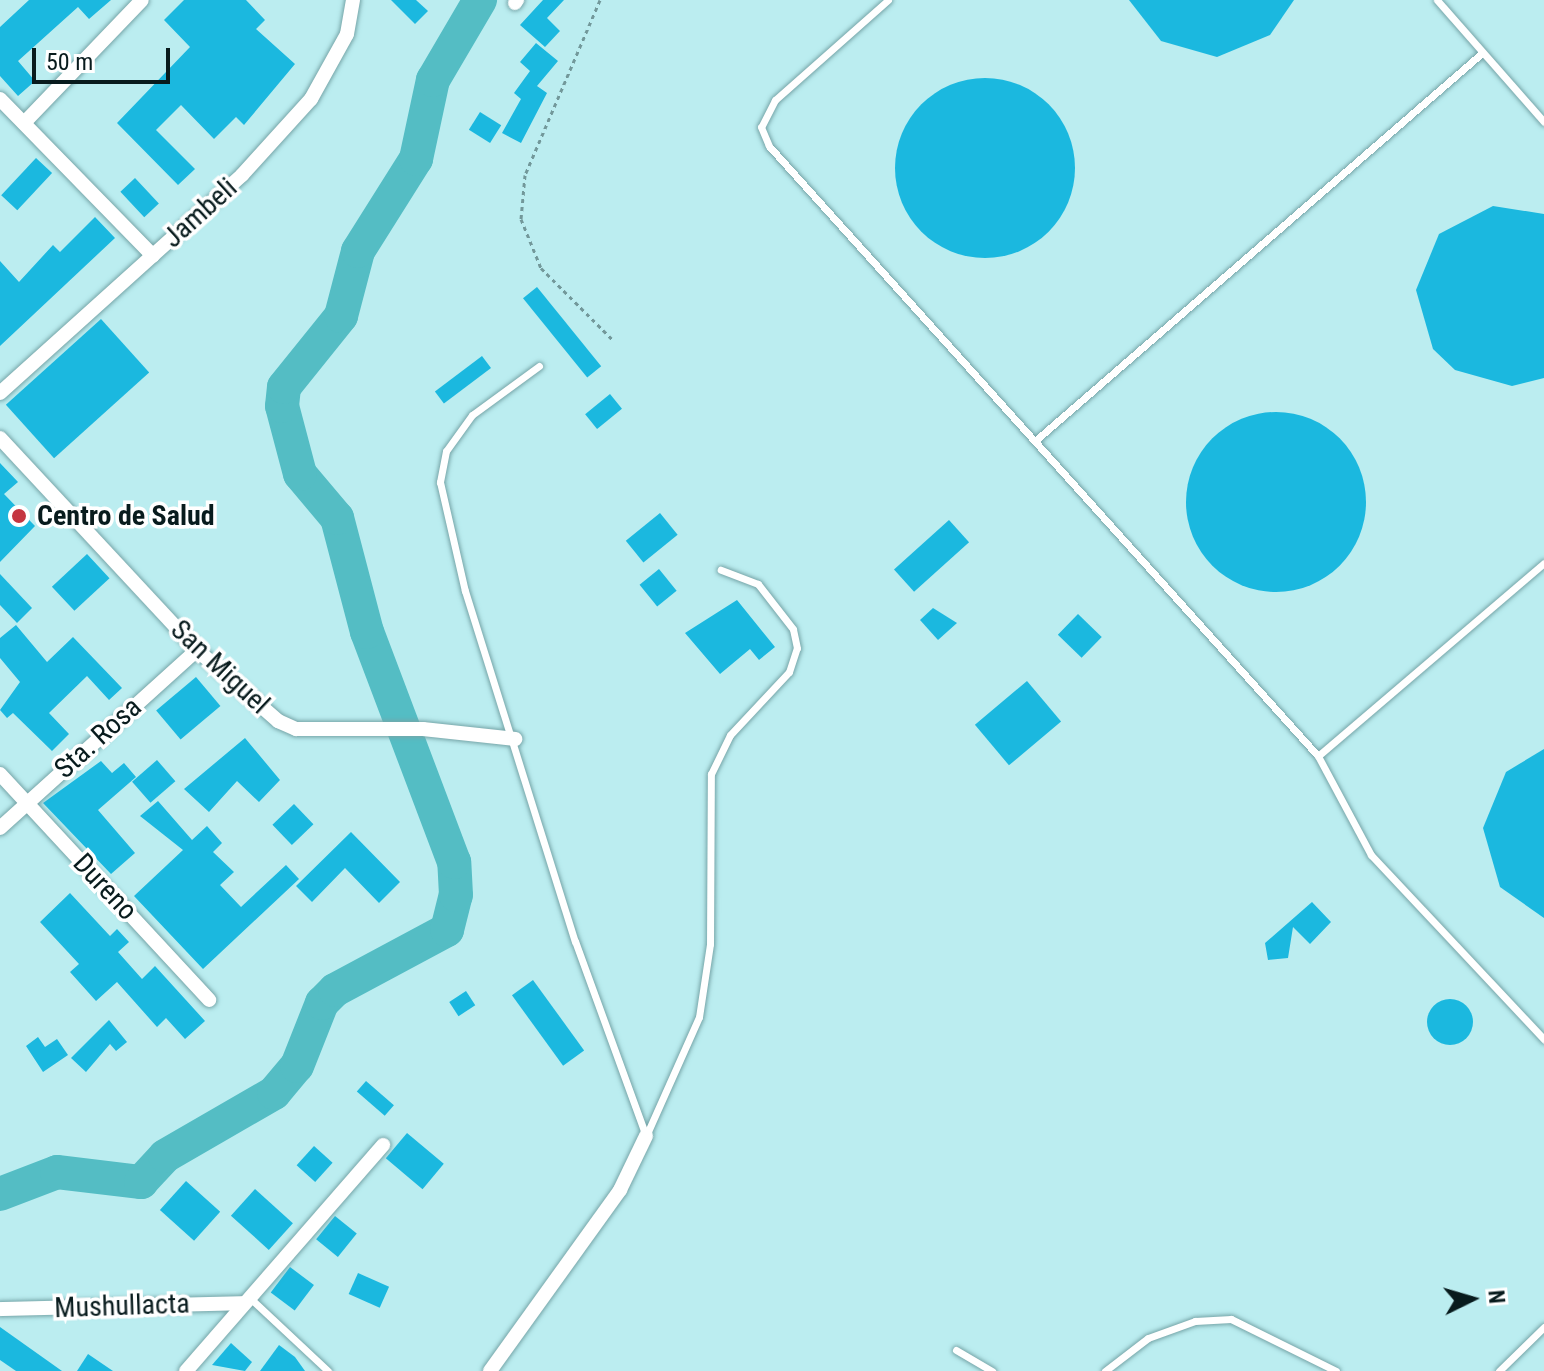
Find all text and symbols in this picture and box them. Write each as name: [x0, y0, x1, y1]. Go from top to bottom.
scale bar: [36, 32, 174, 82]
text: 50 m: [46, 48, 93, 76]
street label: Jambeli: [156, 171, 244, 255]
place label: Centro de Salud: [37, 499, 215, 533]
marker: Centro de Salud: [8, 505, 30, 527]
street label: San Miguel: [164, 613, 276, 721]
street label: Sta. Rosa: [48, 690, 148, 786]
street label: Dureno: [66, 847, 144, 927]
north arrow: [1432, 1259, 1512, 1339]
street label: Mushullacta: [54, 1287, 190, 1325]
text: N: [1483, 1289, 1509, 1305]

